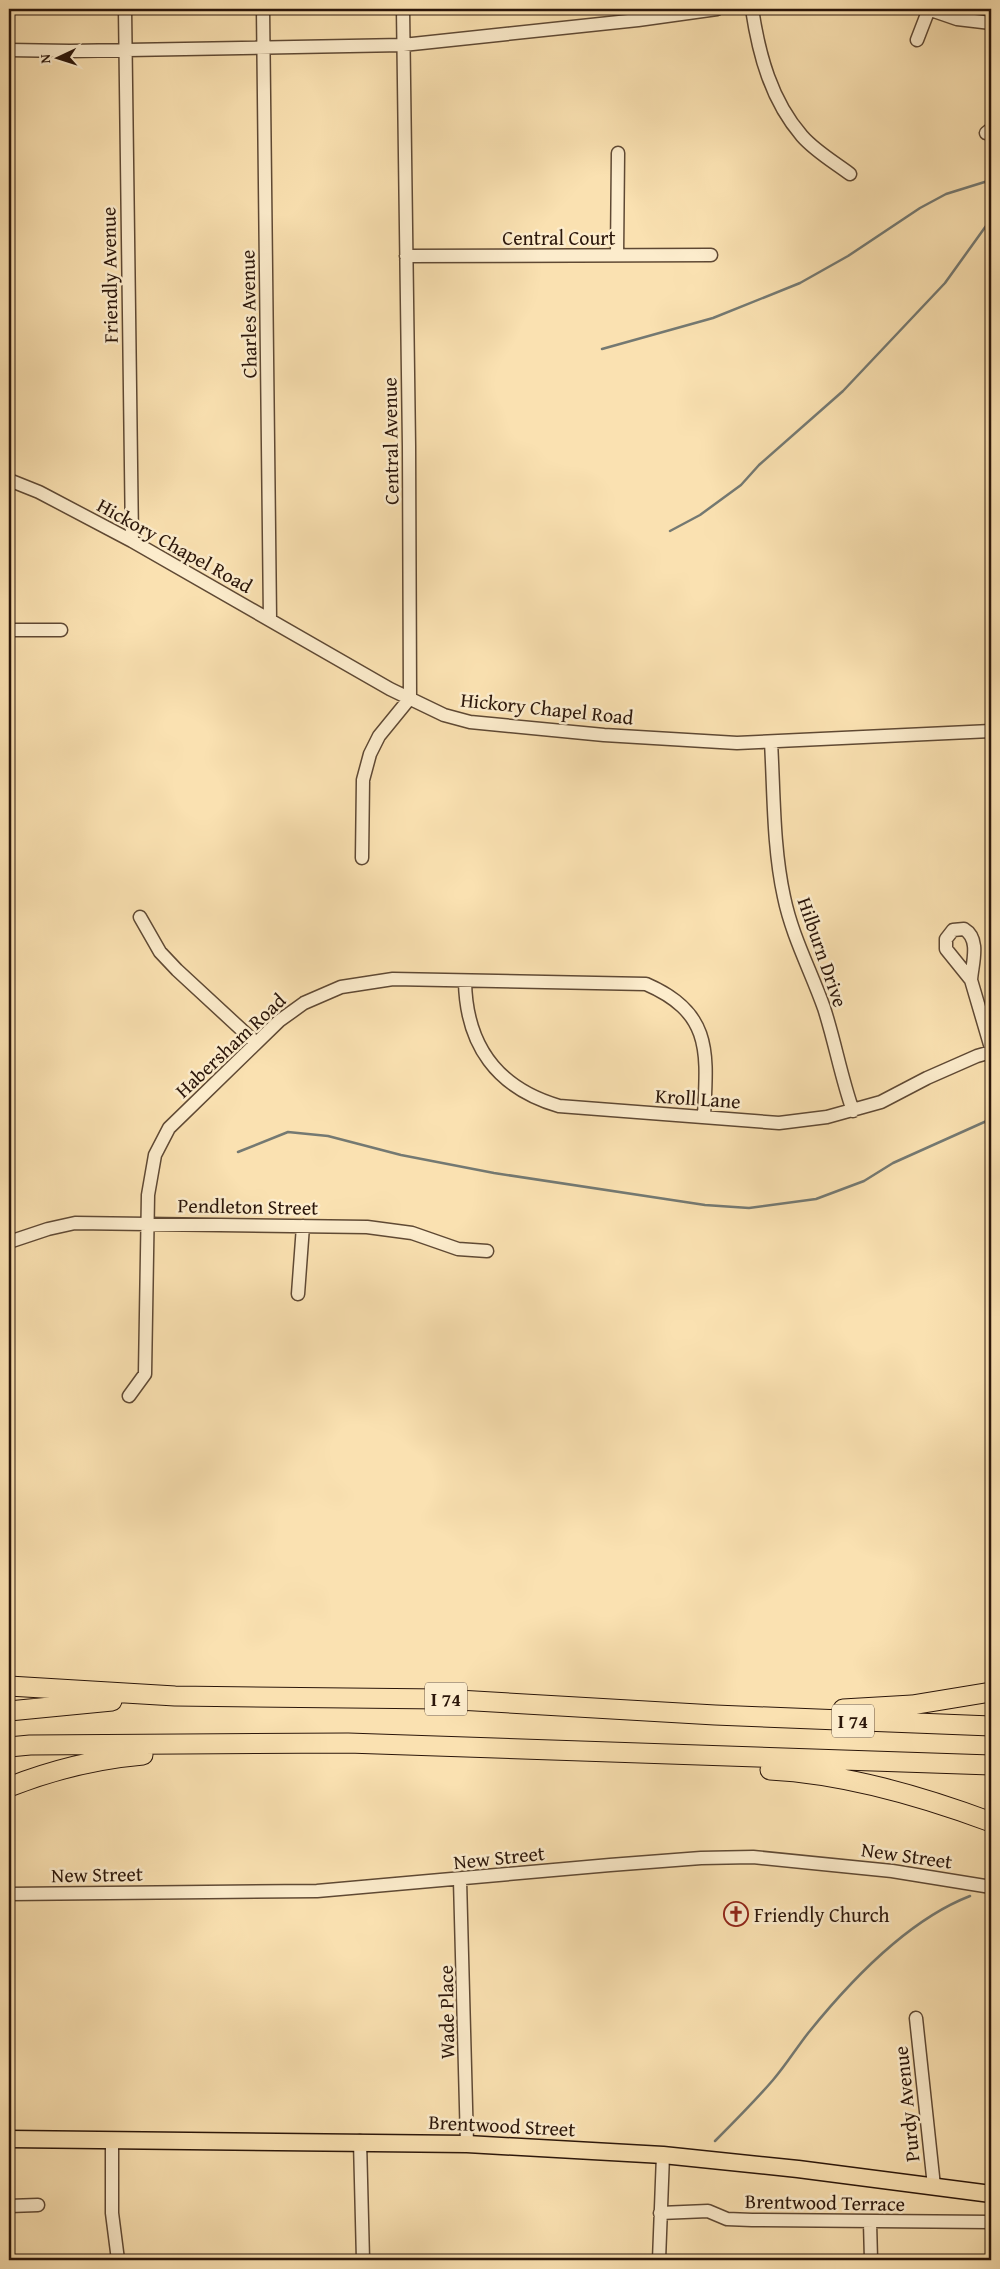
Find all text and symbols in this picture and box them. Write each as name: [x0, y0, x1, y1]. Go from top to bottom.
north arrow: [32, 32, 82, 82]
text: N: [35, 53, 55, 64]
street label: Friendly Avenue: [93, 207, 125, 343]
street label: Central Court: [502, 223, 616, 252]
street label: Charles Avenue: [232, 249, 264, 379]
street label: Central Avenue: [374, 377, 406, 505]
street label: Hickory Chapel Road: [92, 490, 258, 600]
street label: Hickory Chapel Road: [459, 685, 635, 732]
street label: Hilburn Drive: [791, 893, 855, 1011]
street label: Habersham Road: [168, 986, 292, 1104]
street label: Kroll Lane: [654, 1081, 742, 1115]
street label: Pendleton Street: [177, 1190, 319, 1222]
road number: I 74: [425, 1682, 467, 1716]
road number: I 74: [832, 1704, 874, 1738]
street label: New Street: [860, 1834, 954, 1876]
street label: New Street: [452, 1838, 546, 1876]
street label: New Street: [51, 1859, 143, 1889]
place label: Friendly Church: [754, 1900, 890, 1929]
church icon: Friendly Church: [723, 1901, 749, 1927]
street label: Wade Place: [431, 1965, 461, 2059]
street label: Purdy Avenue: [886, 2045, 926, 2163]
street label: Brentwood Street: [428, 2107, 576, 2143]
street label: Brentwood Terrace: [745, 2186, 905, 2218]

